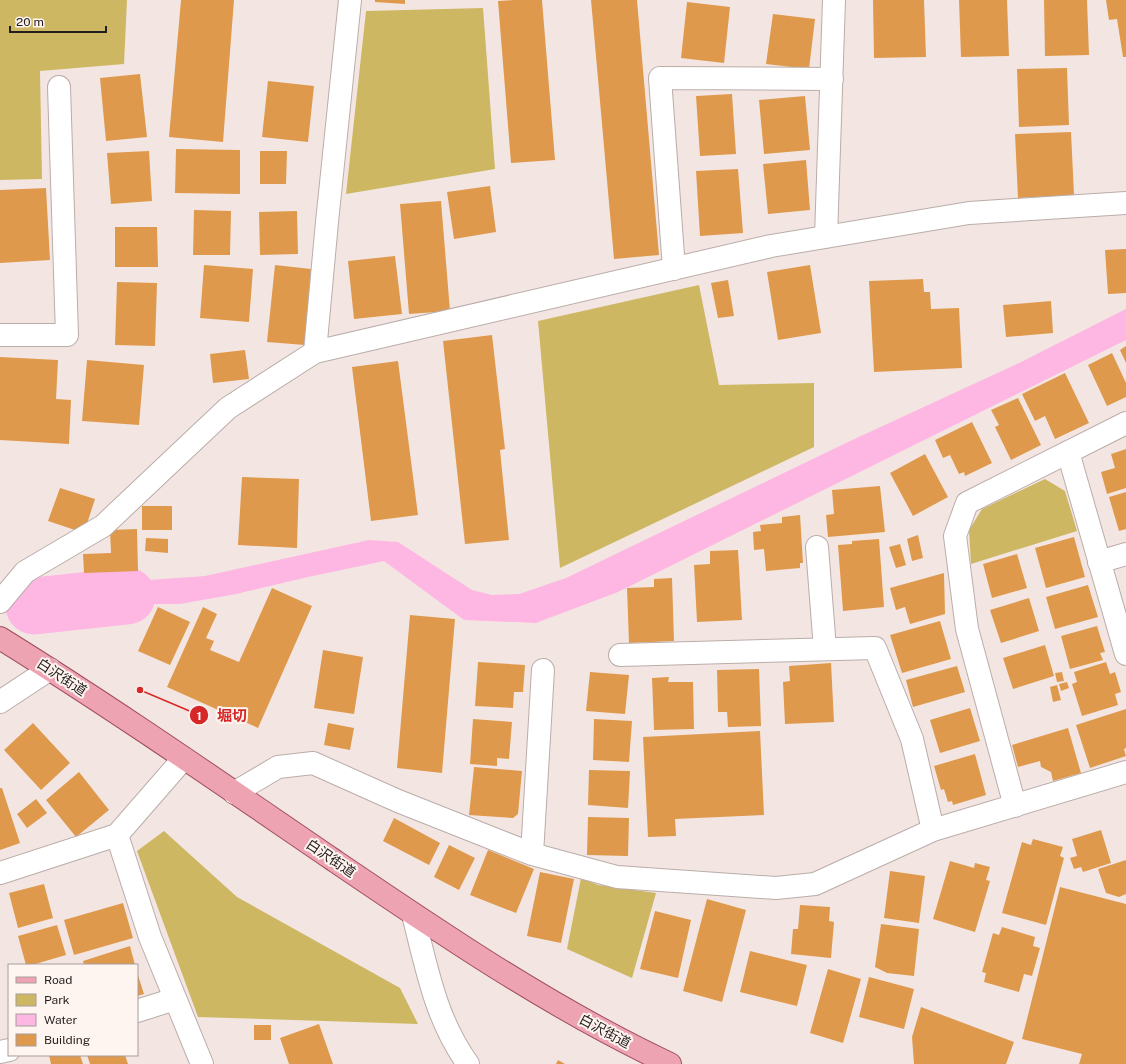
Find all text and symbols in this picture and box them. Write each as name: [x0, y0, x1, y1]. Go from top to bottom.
scale bar: [10, 8, 106, 34]
text: 20 m: [16, 15, 44, 29]
street label: 白沢街道: [34, 655, 90, 699]
callout: 堀切: [189, 702, 255, 729]
text: 堀切: [217, 707, 247, 724]
text: 1: [196, 709, 202, 723]
street label: 白沢街道: [303, 836, 359, 880]
legend: [8, 964, 138, 1056]
text: Road: [44, 973, 72, 987]
text: Park: [44, 993, 70, 1007]
street label: 白沢街道: [577, 1011, 633, 1051]
text: Water: [44, 1013, 78, 1027]
text: Building: [44, 1033, 90, 1047]

